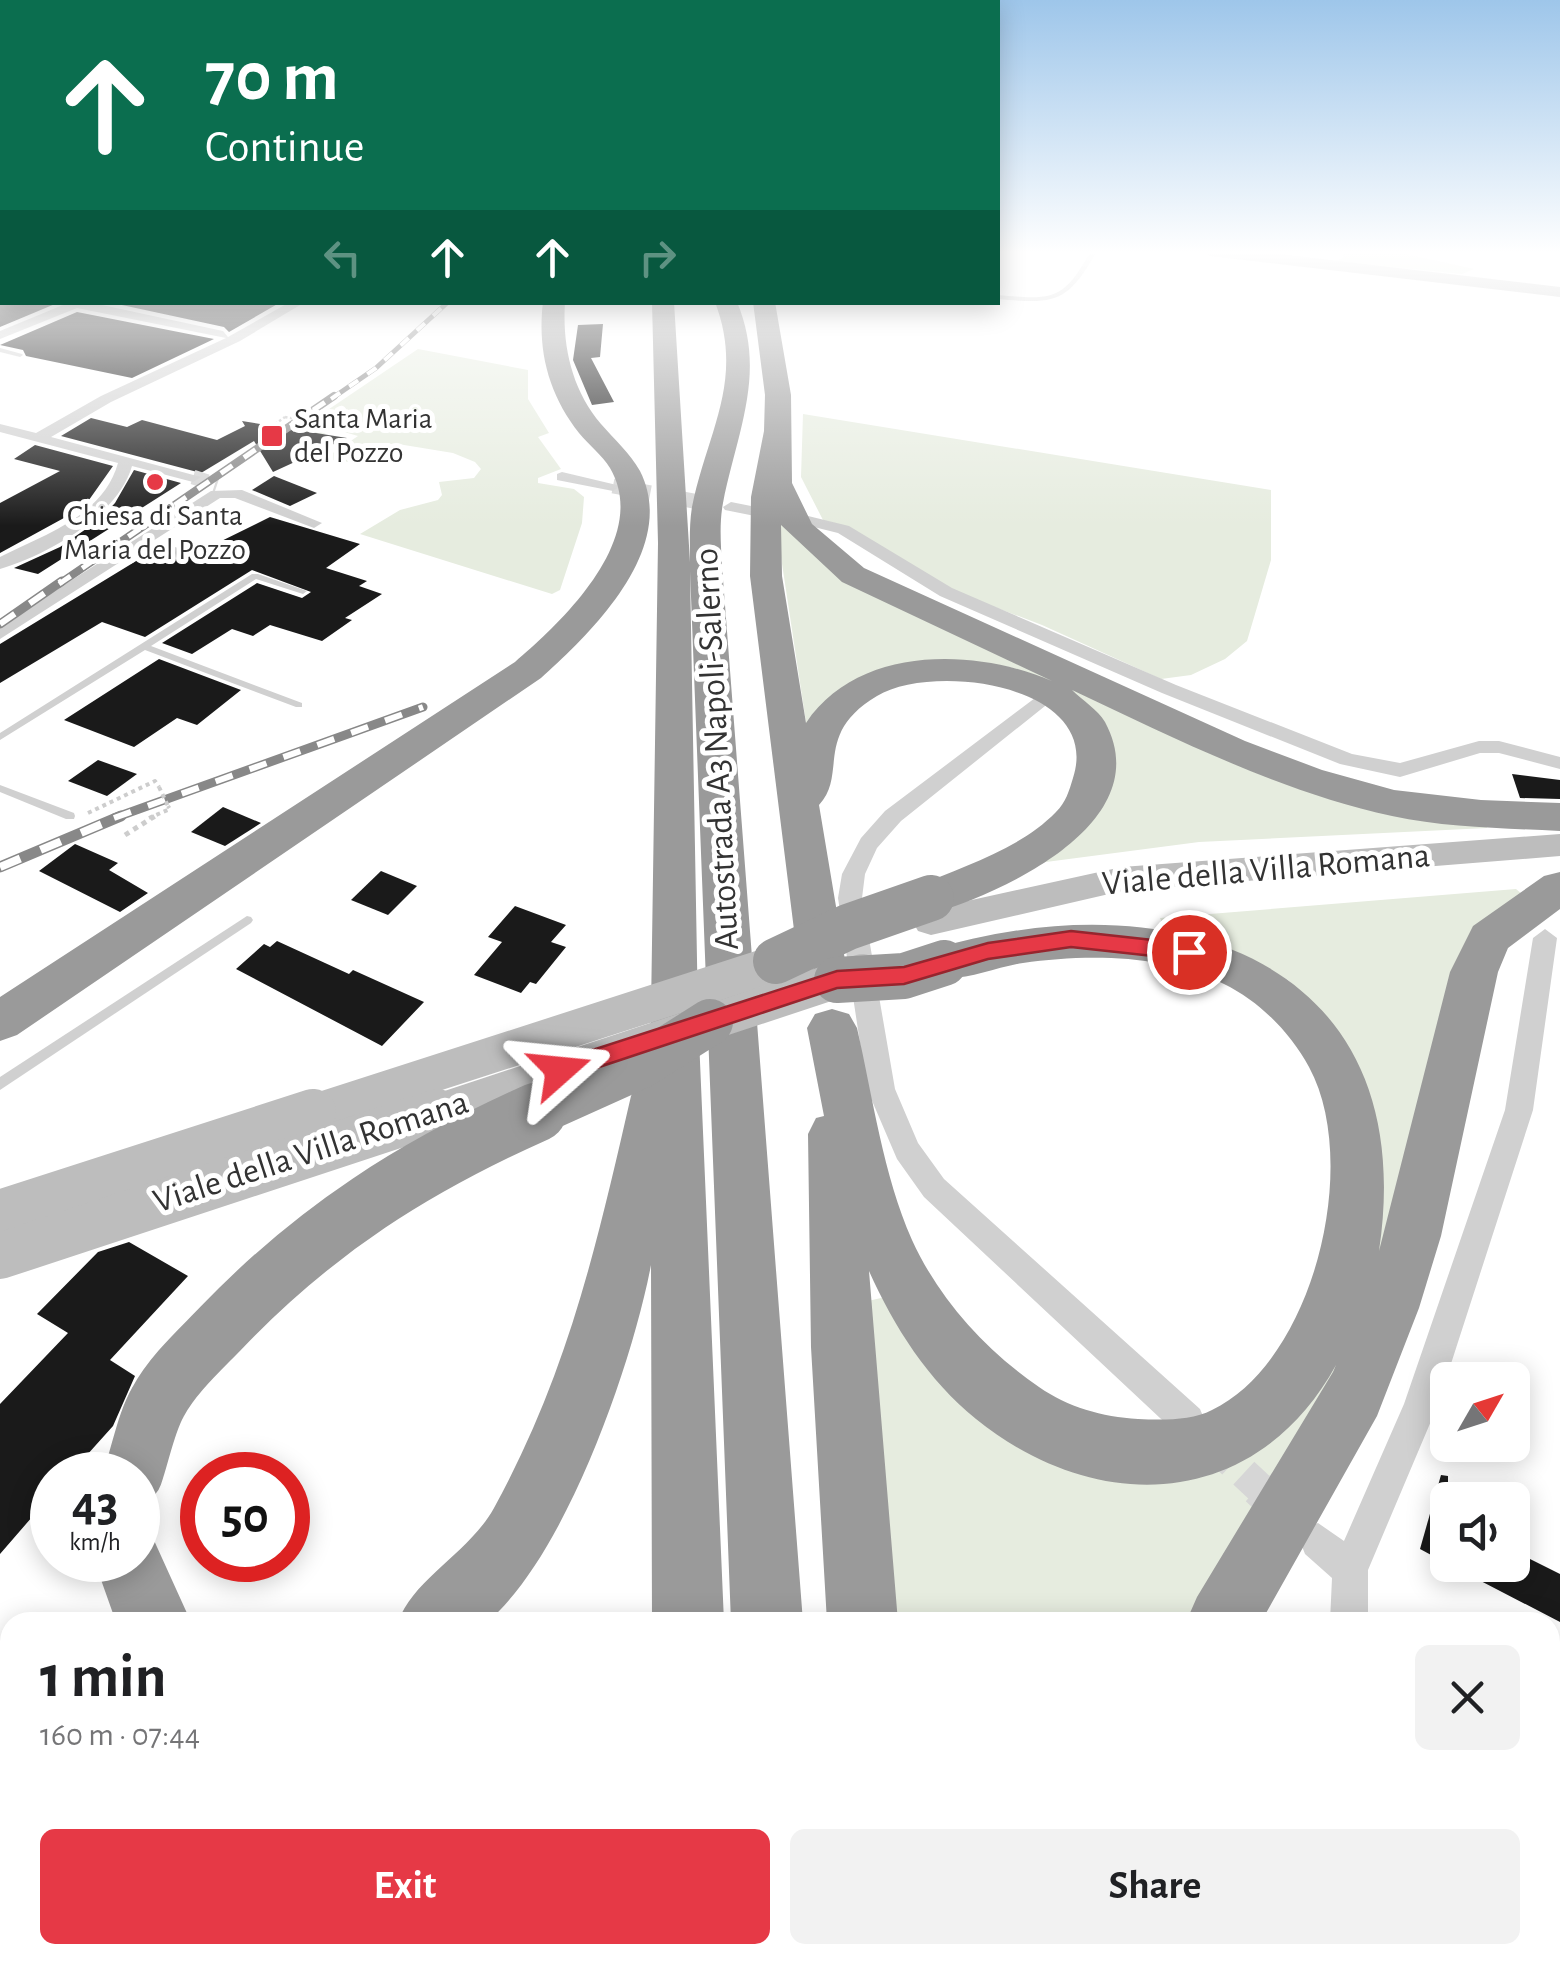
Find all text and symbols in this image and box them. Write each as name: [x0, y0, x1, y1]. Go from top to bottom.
icon: ahead: [40, 40, 170, 170]
text: 70 m: [205, 43, 339, 113]
text: Continue: [205, 125, 364, 170]
icon: left: [315, 230, 370, 285]
icon: ahead: [420, 230, 475, 285]
icon: ahead: [525, 230, 580, 285]
icon: right: [630, 230, 685, 285]
place label: Santa Maria del Pozzo: [294, 404, 433, 468]
marker: Santa Maria del Pozzo: [259, 423, 285, 449]
marker: Chiesa di Santa Maria del Pozzo: [144, 471, 166, 493]
place label: Chiesa di Santa Maria del Pozzo: [64, 501, 246, 565]
street label: Autostrada A3 Napoli-Salerno: [689, 547, 745, 951]
street label: Viale della Villa Romana: [1101, 838, 1431, 902]
pin: [1147, 910, 1232, 995]
icon: arrive: [1162, 925, 1217, 980]
position arrow: [508, 1018, 612, 1122]
street label: Viale della Villa Romana: [149, 1085, 473, 1219]
north arrow: [1430, 1362, 1530, 1462]
map controls: [1430, 1362, 1530, 1582]
speed limit sign: 50: [180, 1452, 310, 1582]
text: 43: [72, 1480, 118, 1530]
button: sound: [1430, 1482, 1530, 1582]
text: km/h: [69, 1530, 121, 1555]
button: close: [1415, 1645, 1520, 1750]
text: 1 min: [40, 1648, 166, 1708]
text: 160 m · 07:44: [40, 1719, 200, 1751]
button: Exit: [40, 1829, 770, 1944]
button: Share: [790, 1829, 1520, 1944]

